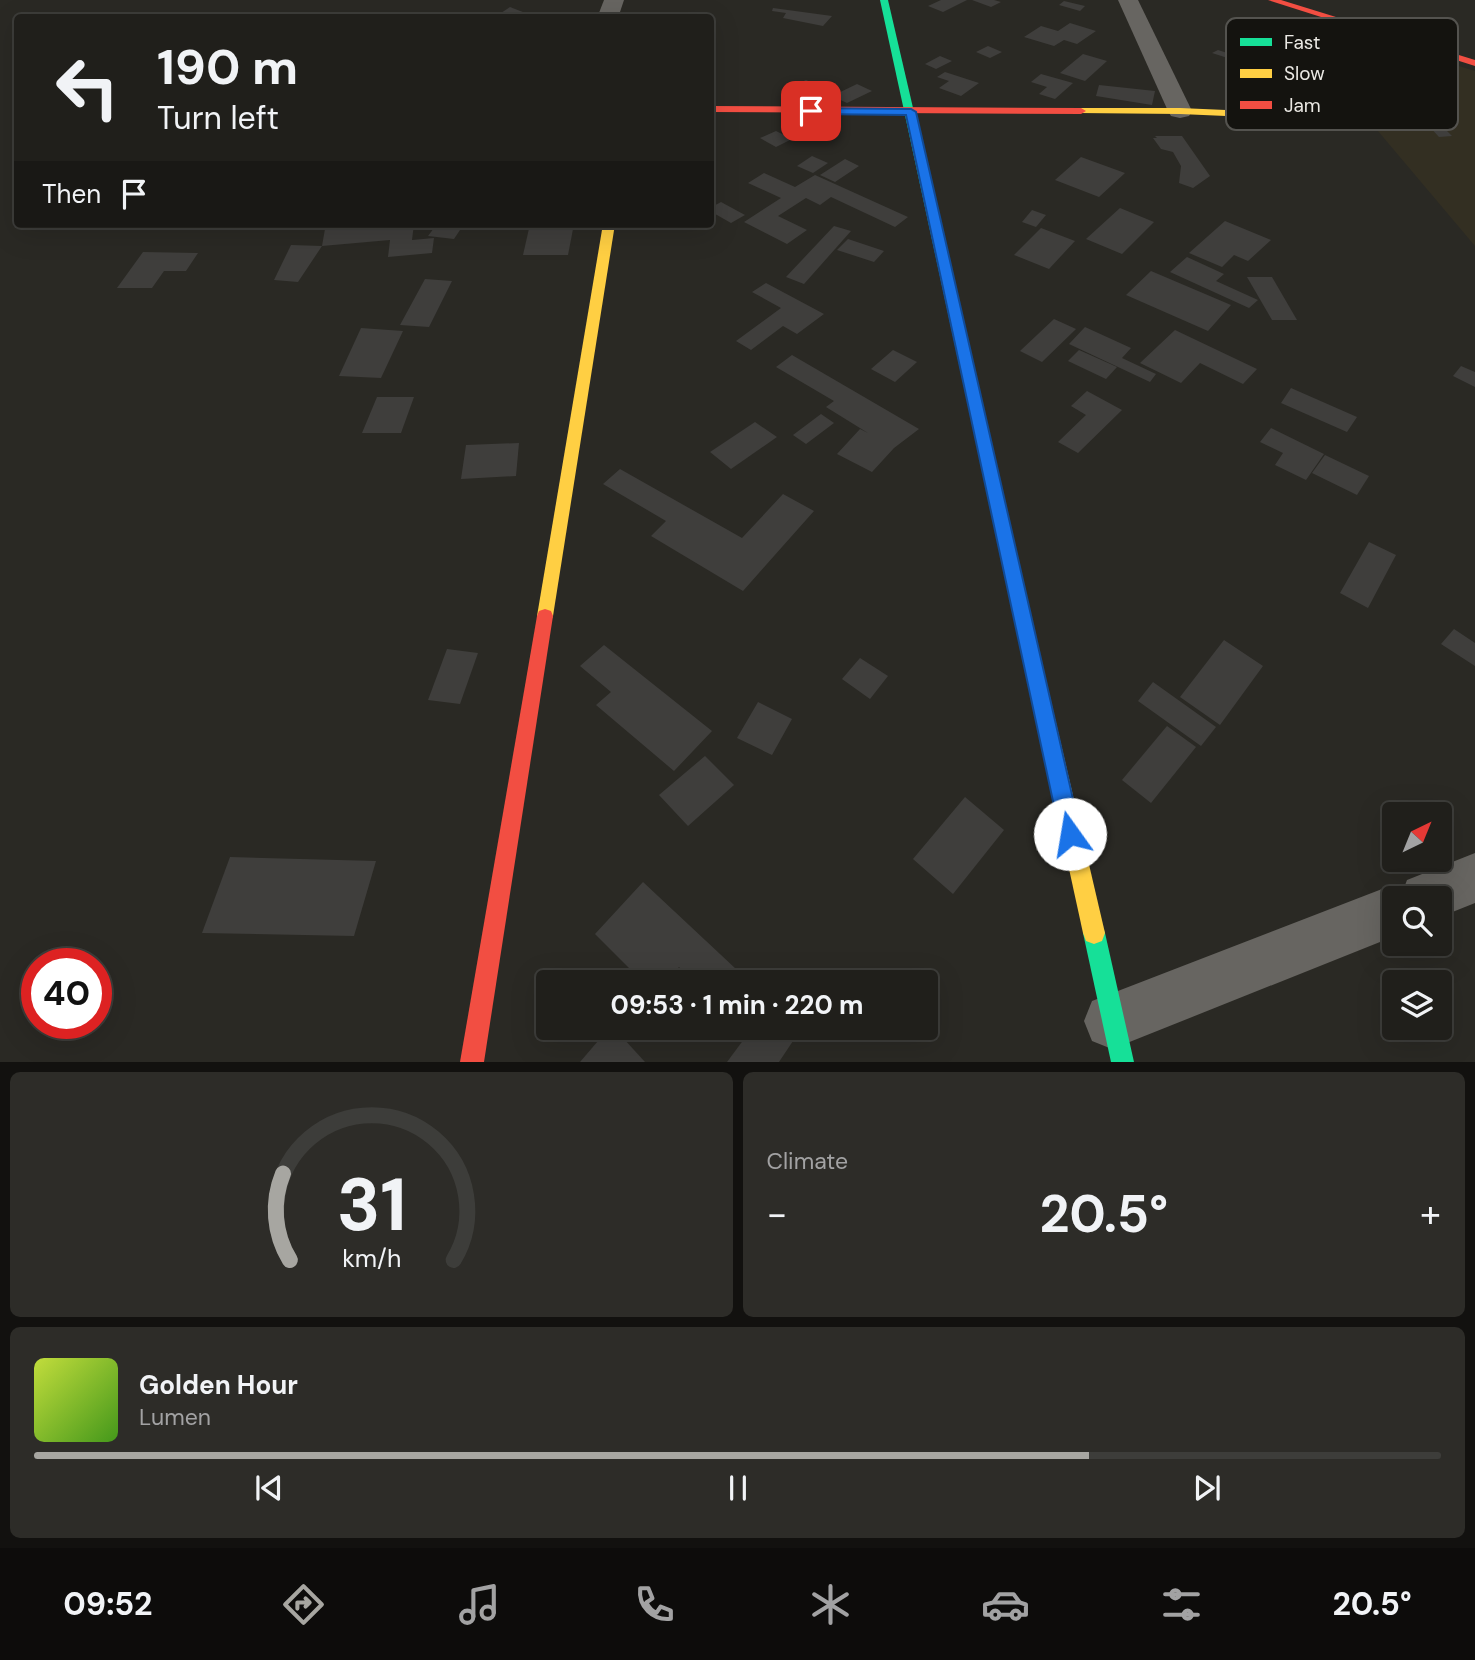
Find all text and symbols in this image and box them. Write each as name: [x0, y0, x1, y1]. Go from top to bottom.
legend: [1226, 18, 1458, 130]
text: Fast: [1284, 30, 1320, 55]
text: 190 m: [157, 35, 298, 99]
icon: left: [42, 42, 133, 133]
text: Slow: [1284, 61, 1325, 86]
pin: [781, 81, 841, 141]
icon: arrive: [792, 92, 830, 130]
text: Jam: [1284, 93, 1321, 118]
text: Turn left: [157, 97, 279, 139]
icon: arrive: [115, 175, 153, 213]
text: Then: [42, 177, 101, 211]
position arrow: [1033, 797, 1107, 871]
north arrow: [1382, 802, 1452, 872]
map controls: [1382, 802, 1452, 1040]
button: search: [1382, 886, 1452, 956]
speed limit sign: 40: [21, 948, 112, 1039]
button: layers: [1382, 970, 1452, 1040]
text: 09:53 · 1 min · 220 m: [611, 988, 863, 1022]
text: Climate: [767, 1146, 848, 1176]
text: 31: [336, 1159, 406, 1254]
text: 20.5°: [1039, 1180, 1168, 1248]
text: −: [767, 1189, 787, 1239]
text: +: [1420, 1189, 1441, 1239]
text: km/h: [342, 1242, 401, 1275]
text: Golden Hour: [139, 1368, 298, 1402]
text: Lumen: [139, 1402, 211, 1432]
icon: previous: [250, 1469, 288, 1507]
icon: pause: [719, 1469, 757, 1507]
icon: next: [1188, 1469, 1226, 1507]
icon: directions: [279, 1580, 328, 1629]
icon: music: [455, 1580, 504, 1629]
icon: phone: [630, 1580, 679, 1629]
icon: climate: [806, 1580, 855, 1629]
icon: car: [981, 1580, 1030, 1629]
icon: filters: [1157, 1580, 1206, 1629]
text: 09:52: [63, 1583, 152, 1625]
text: 20.5°: [1332, 1583, 1412, 1625]

